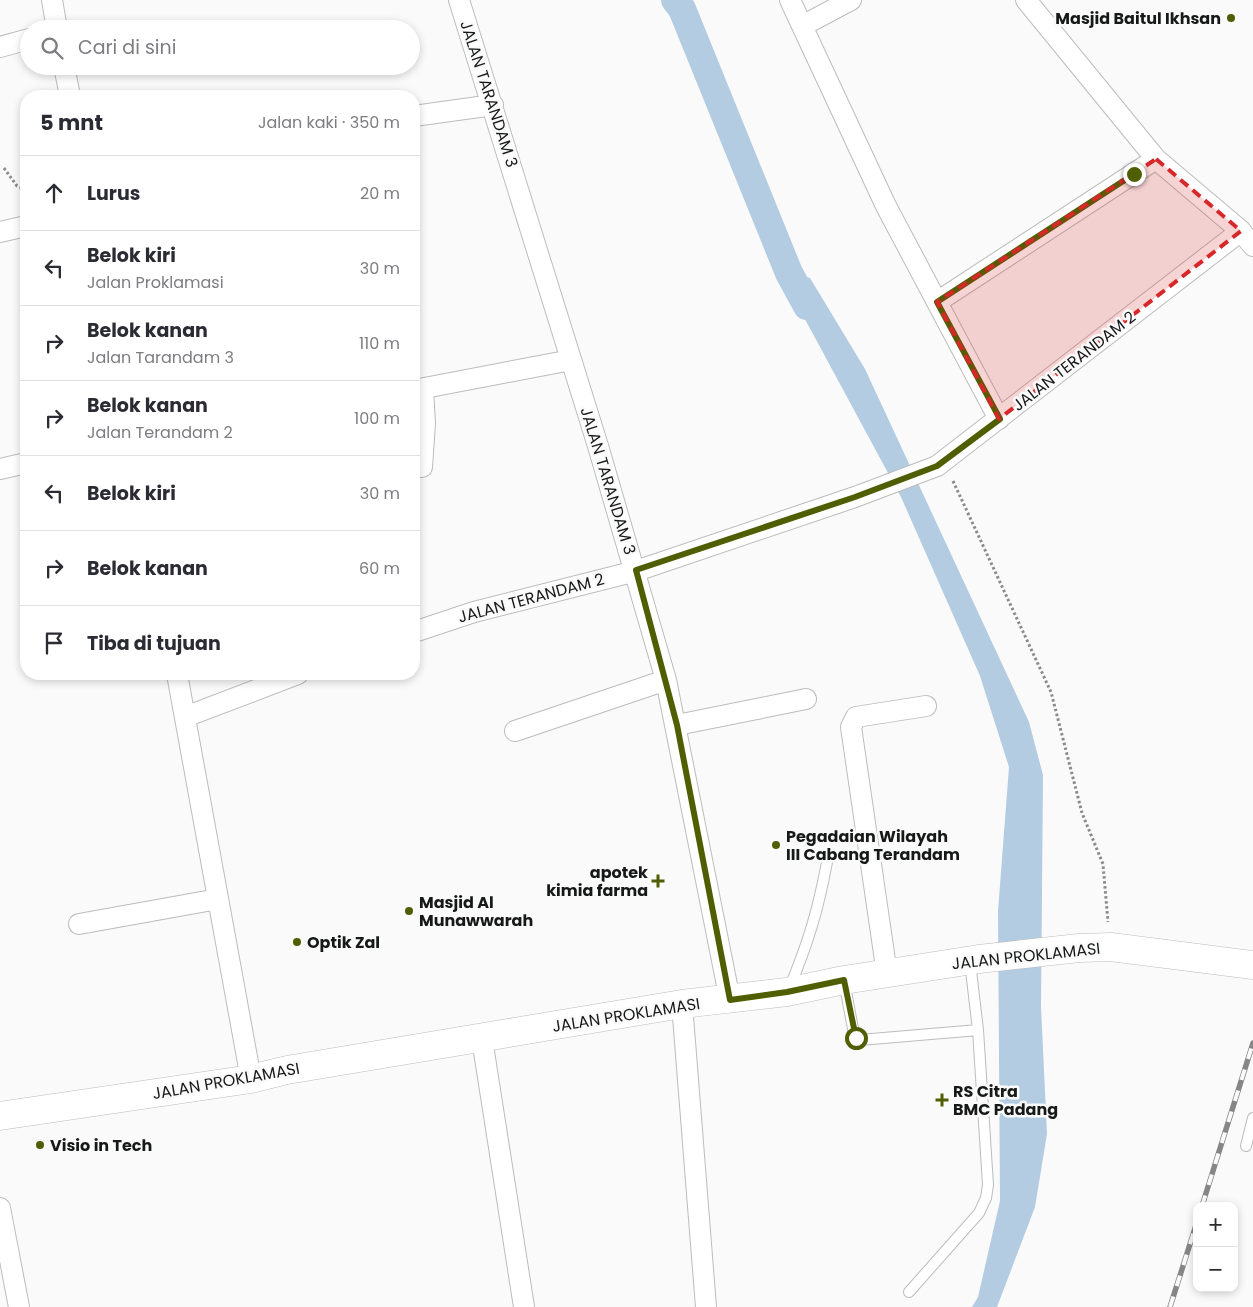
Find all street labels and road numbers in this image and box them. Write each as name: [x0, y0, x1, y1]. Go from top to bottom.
street label: JALAN TARANDAM 3: [454, 18, 524, 170]
street label: JALAN TERANDAM 2: [1008, 306, 1140, 416]
street label: JALAN TARANDAM 3: [575, 404, 641, 558]
street label: JALAN TERANDAM 2: [455, 567, 607, 629]
street label: JALAN PROKLAMASI: [951, 937, 1101, 975]
street label: JALAN PROKLAMASI: [551, 992, 701, 1038]
street label: JALAN PROKLAMASI: [151, 1057, 301, 1105]

